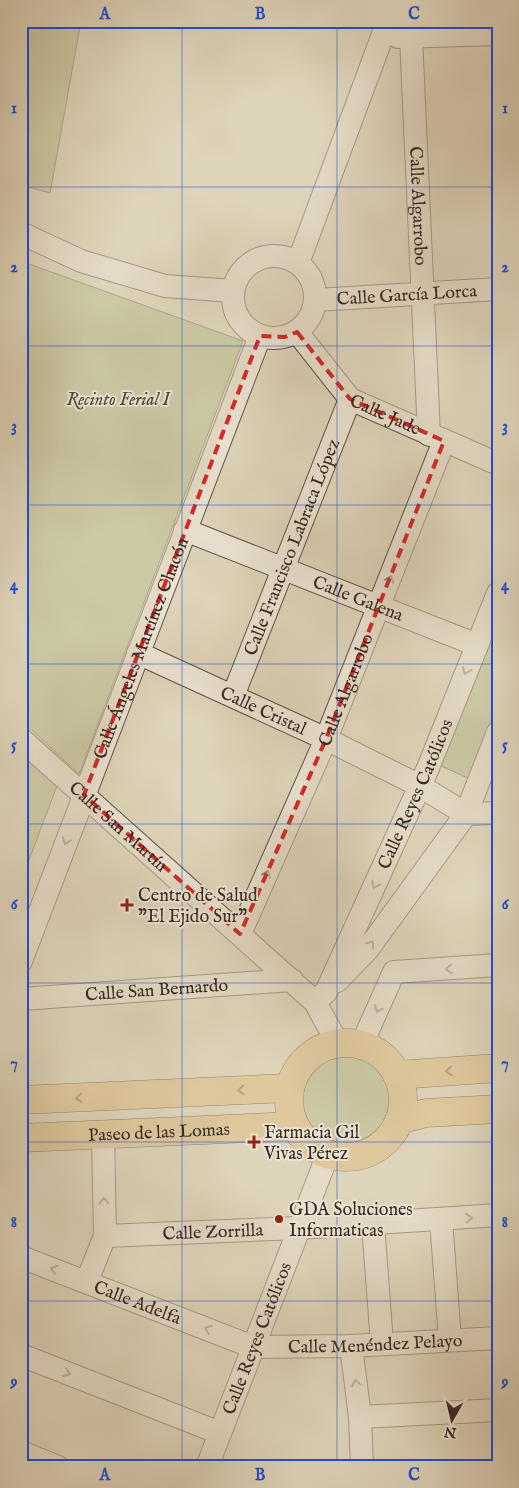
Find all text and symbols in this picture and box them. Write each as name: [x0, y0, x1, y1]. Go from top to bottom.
text: A: [99, 5, 112, 25]
text: B: [255, 5, 266, 25]
text: C: [408, 5, 420, 25]
text: 1: [11, 99, 17, 119]
text: 1: [502, 99, 508, 119]
street label: Calle Algarrobo: [403, 146, 431, 266]
text: 2: [10, 258, 18, 278]
text: 2: [501, 258, 509, 278]
street label: Calle García Lorca: [336, 280, 478, 312]
park label: Recinto Ferial I: [66, 389, 171, 412]
street label: Calle Jade: [346, 390, 424, 442]
text: 3: [11, 417, 17, 437]
text: 3: [502, 417, 508, 437]
street label: Calle Francisco Labraca López: [240, 436, 346, 659]
street label: Calle Ángeles Martínez Chacón: [89, 534, 195, 763]
street label: Calle Galena: [309, 571, 406, 628]
one-way arrow: [385, 575, 395, 583]
text: 4: [10, 576, 19, 596]
text: 4: [501, 576, 510, 596]
street label: Calle Algarrobo: [314, 630, 380, 751]
one-way arrow: [462, 666, 472, 675]
street label: Calle Cristal: [216, 682, 310, 741]
street label: Calle Reyes Católicos: [373, 716, 459, 873]
text: 5: [11, 736, 17, 756]
text: 5: [502, 736, 508, 756]
street label: Calle San Martín: [63, 777, 172, 878]
one-way arrow: [62, 836, 72, 845]
one-way arrow: [260, 870, 271, 879]
one-way arrow: [370, 880, 381, 889]
place label: Centro de Salud "El Ejido Sur": [138, 885, 258, 929]
text: 6: [11, 895, 19, 915]
text: 6: [502, 895, 510, 915]
marker: Centro de Salud "El Ejido Sur": [120, 898, 134, 912]
one-way arrow: [366, 941, 374, 950]
one-way arrow: [445, 963, 453, 974]
street label: Calle San Bernardo: [85, 974, 229, 1007]
one-way arrow: [373, 1004, 384, 1013]
text: 7: [10, 1054, 18, 1074]
text: 7: [501, 1054, 509, 1074]
one-way arrow: [445, 1066, 453, 1077]
one-way arrow: [237, 1085, 245, 1095]
one-way arrow: [75, 1092, 83, 1103]
street label: Paseo de las Lomas: [88, 1119, 230, 1148]
place label: Farmacia Gil Vivas Pérez: [263, 1122, 360, 1166]
marker: Farmacia Gil Vivas Pérez: [248, 1136, 260, 1148]
one-way arrow: [99, 1197, 110, 1205]
place label: GDA Soluciones Informaticas: [289, 1199, 413, 1243]
one-way arrow: [465, 1212, 473, 1223]
text: 8: [11, 1213, 17, 1233]
marker: GDA Soluciones Informaticas: [273, 1213, 285, 1225]
text: 8: [502, 1213, 508, 1233]
street label: Calle Zorrilla: [162, 1219, 264, 1247]
street label: Calle Reyes Católicos: [218, 1259, 298, 1418]
one-way arrow: [50, 1265, 59, 1275]
street label: Calle Adelfa: [90, 1276, 184, 1331]
one-way arrow: [204, 1325, 213, 1335]
street label: Calle Menéndez Pelayo: [288, 1330, 463, 1360]
one-way arrow: [62, 1367, 70, 1377]
text: 9: [10, 1373, 18, 1393]
text: 9: [501, 1373, 509, 1393]
one-way arrow: [351, 1379, 361, 1388]
north arrow: [426, 1396, 476, 1446]
text: N: [443, 1422, 459, 1442]
text: A: [99, 1466, 112, 1486]
text: B: [255, 1466, 266, 1486]
text: C: [408, 1466, 420, 1486]

